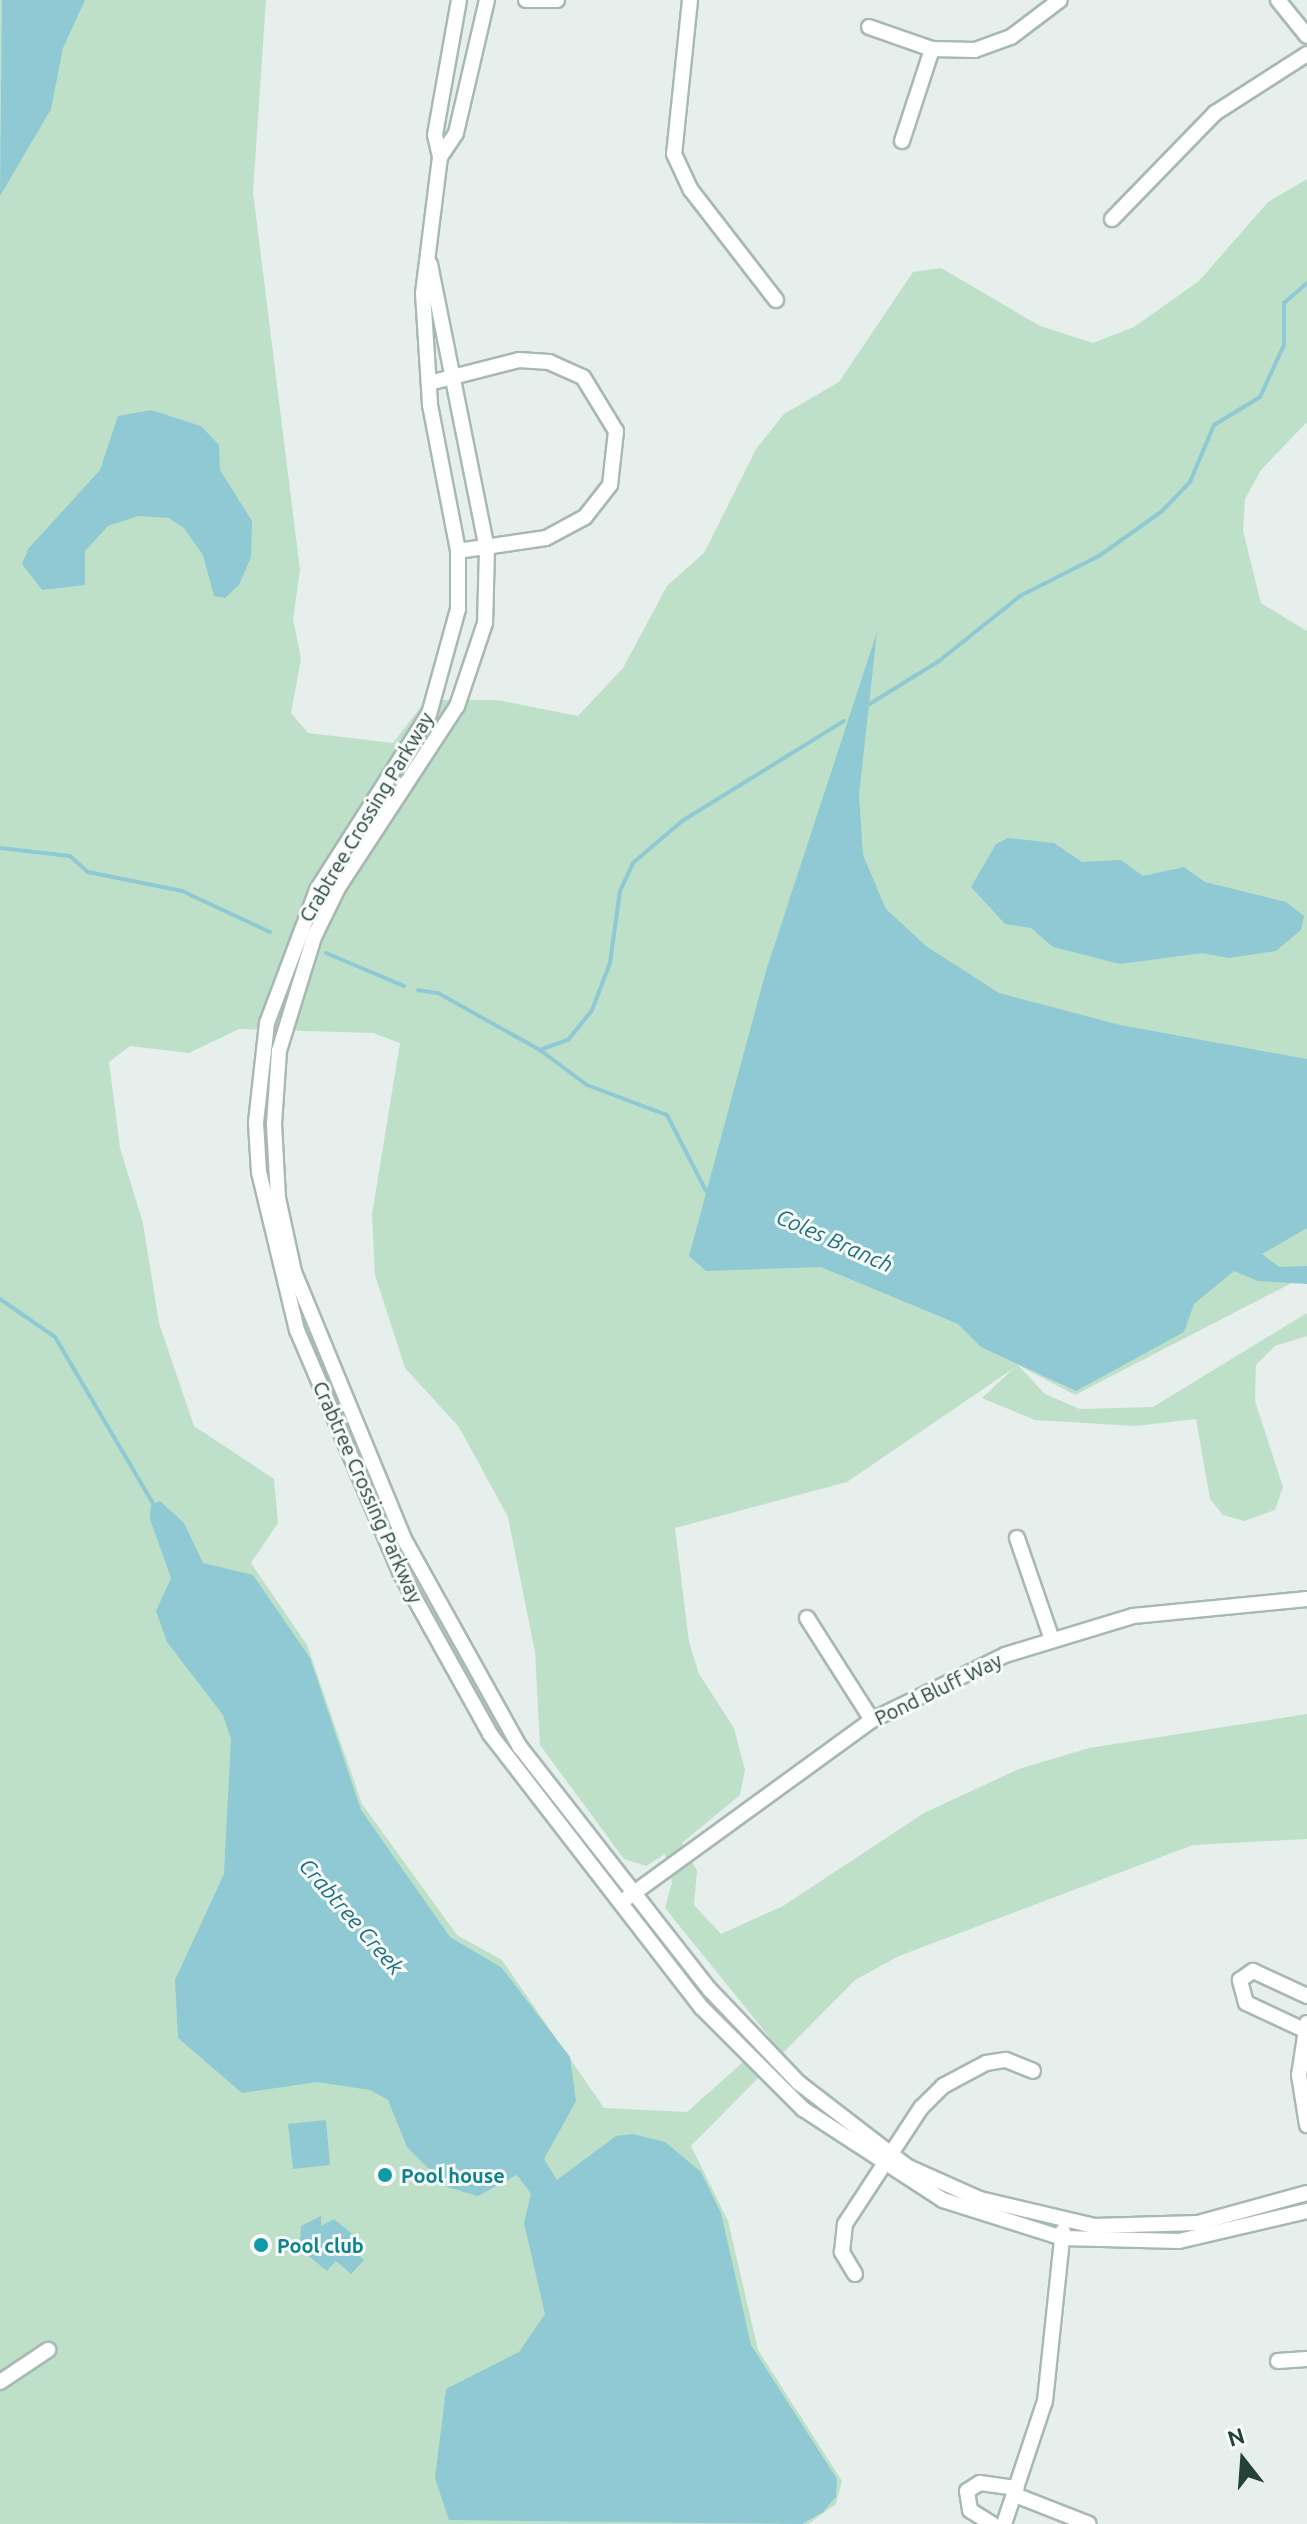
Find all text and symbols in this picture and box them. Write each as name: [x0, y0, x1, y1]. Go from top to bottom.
street label: Crabtree Crossing Parkway: [294, 708, 438, 926]
water label: Coles Branch: [773, 1203, 897, 1277]
street label: Crabtree Crossing Parkway: [308, 1377, 428, 1607]
street label: Pond Bluff Way: [871, 1648, 1005, 1730]
water label: Crabtree Creek: [294, 1852, 410, 1980]
place label: Pool house: [401, 2163, 505, 2187]
marker: Pool house: [376, 2166, 394, 2184]
place label: Pool club: [277, 2233, 364, 2257]
marker: Pool club: [252, 2236, 270, 2254]
north arrow: [1203, 2420, 1283, 2500]
text: N: [1224, 2422, 1247, 2451]

